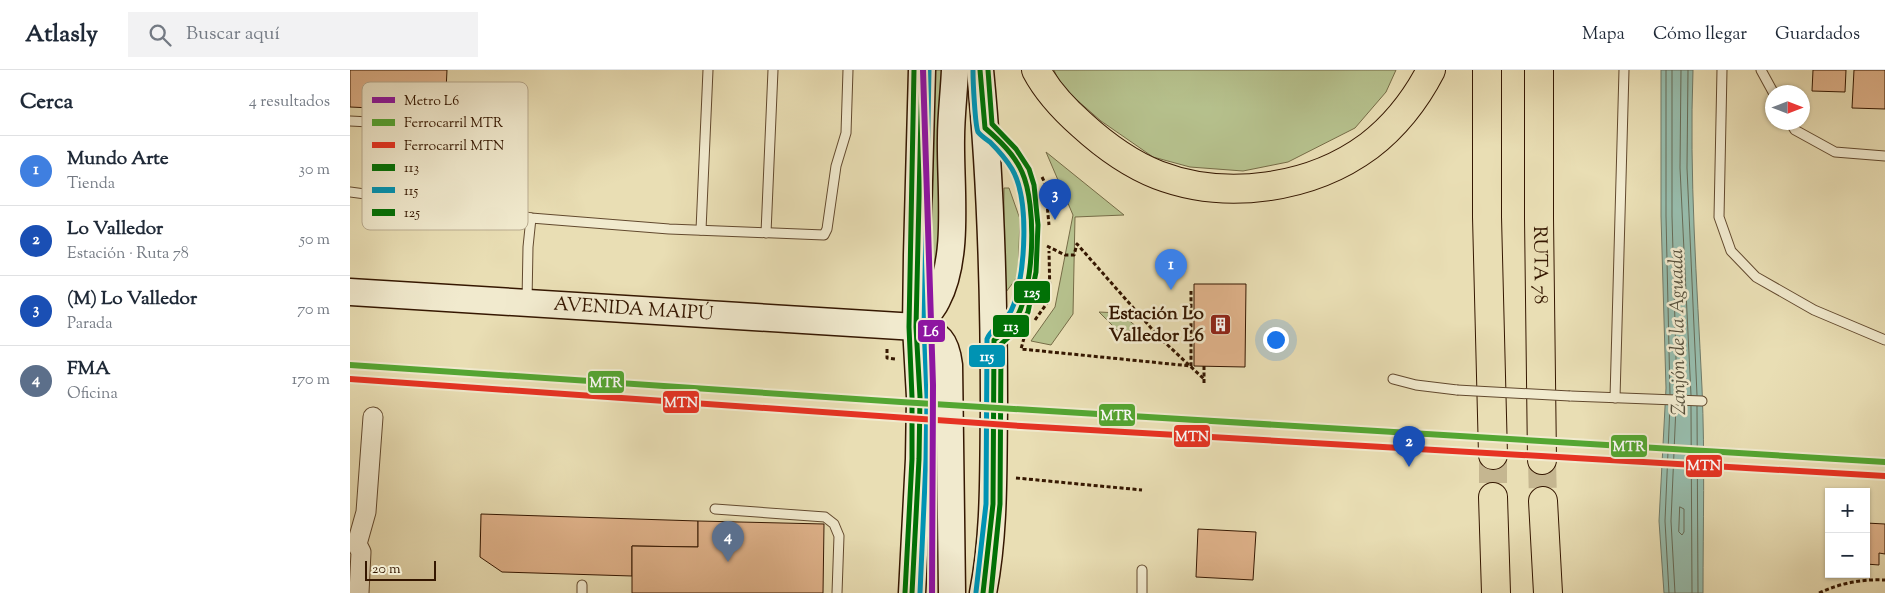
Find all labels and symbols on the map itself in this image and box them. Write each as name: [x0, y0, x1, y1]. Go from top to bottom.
legend: [362, 82, 528, 230]
north arrow: [1765, 85, 1810, 130]
text: Metro L6: [404, 92, 459, 112]
text: Ferrocarril MTR: [404, 114, 503, 134]
text: Ferrocarril MTN: [404, 137, 504, 157]
text: 113: [404, 159, 420, 179]
pin: 3: [1039, 179, 1071, 220]
text: 115: [404, 182, 419, 202]
text: 125: [404, 204, 420, 224]
street label: RUTA 78: [1526, 226, 1554, 304]
water label: Zanjón de la Aguada: [1663, 248, 1695, 416]
pin: 1: [1155, 249, 1187, 290]
line badge: 125: [1013, 280, 1051, 304]
text: 125: [1024, 284, 1040, 304]
street label: AVENIDA MAIPÚ: [553, 291, 715, 328]
place label: Estación Lo Valledor L6: [1109, 301, 1205, 350]
building icon: Estación Lo Valledor L6: [1208, 313, 1232, 337]
line badge: 113: [992, 314, 1030, 338]
text: 113: [1003, 318, 1019, 338]
line badge: L6: [917, 319, 946, 343]
text: L6: [923, 323, 939, 343]
your location: [1263, 327, 1289, 353]
line badge: 115: [968, 344, 1006, 368]
text: 115: [980, 348, 994, 368]
line badge: MTR: [587, 370, 625, 394]
text: MTR: [590, 374, 623, 394]
line badge: MTN: [662, 390, 700, 414]
text: MTN: [664, 394, 698, 414]
line badge: MTR: [1098, 403, 1136, 427]
text: MTR: [1101, 407, 1134, 427]
line badge: MTN: [1173, 424, 1211, 448]
pin: 2: [1393, 426, 1425, 467]
text: MTN: [1175, 428, 1209, 448]
line badge: MTR: [1610, 434, 1648, 458]
text: MTR: [1613, 438, 1646, 458]
line badge: MTN: [1685, 454, 1723, 478]
text: MTN: [1687, 457, 1721, 477]
pin: 4: [712, 521, 744, 562]
scale bar: [365, 558, 436, 581]

